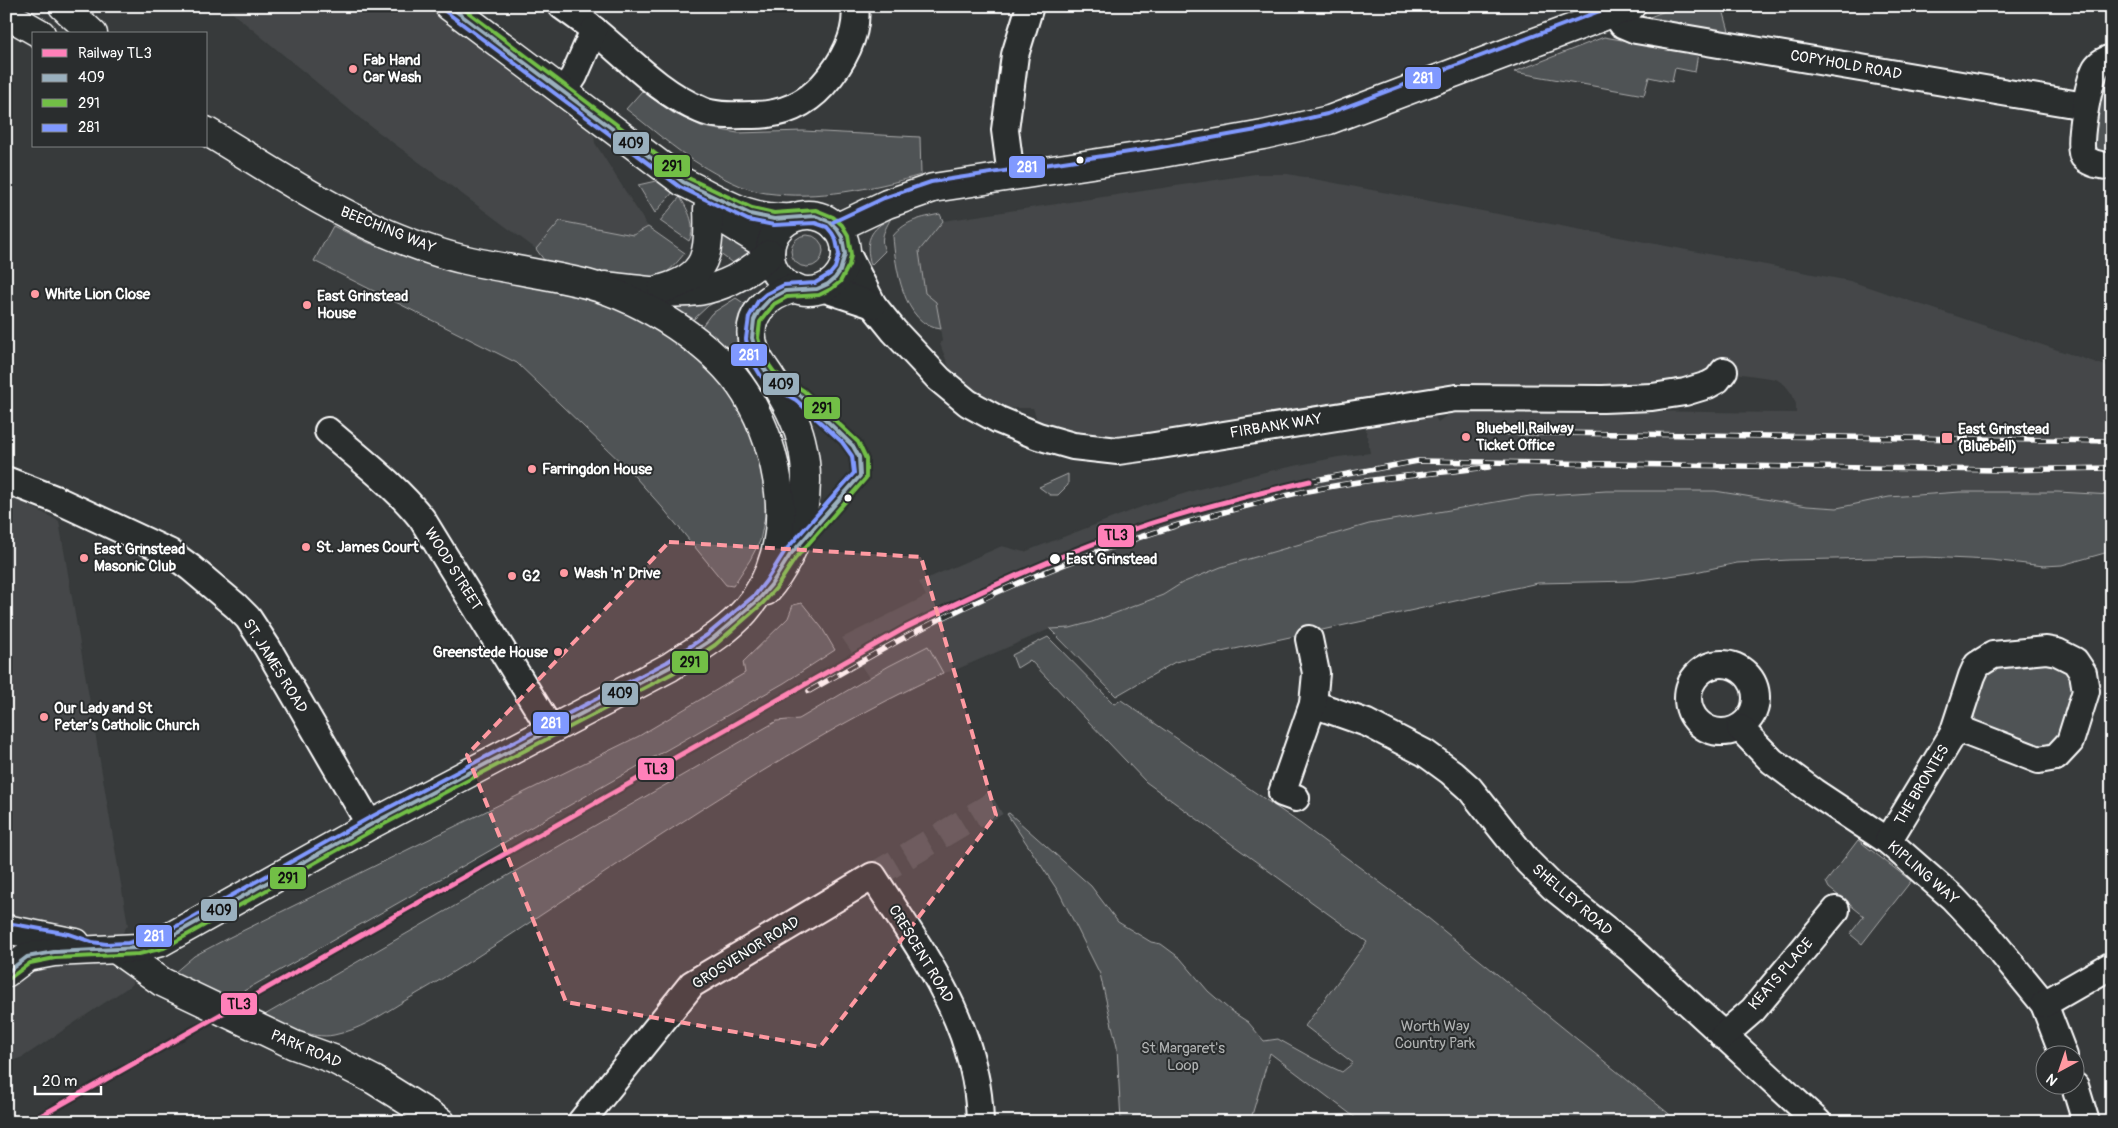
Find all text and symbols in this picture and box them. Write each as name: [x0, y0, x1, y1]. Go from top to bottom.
legend: [32, 32, 208, 148]
text: Railway TL3: [78, 44, 152, 63]
street label: COPYHOLD ROAD: [1789, 46, 1903, 84]
place label: Fab Hand Car Wash: [363, 51, 421, 87]
marker: Fab Hand Car Wash: [347, 63, 359, 75]
line badge: 281: [1404, 66, 1442, 90]
text: 409: [78, 68, 105, 87]
text: 281: [1413, 70, 1433, 87]
text: 291: [78, 94, 100, 113]
text: 281: [78, 118, 100, 137]
line badge: 409: [612, 131, 650, 155]
text: 409: [619, 135, 643, 152]
line badge: 291: [653, 154, 691, 178]
line badge: 281: [1008, 155, 1046, 179]
unlabelled marker: [1075, 155, 1085, 165]
text: 291: [662, 158, 682, 175]
text: 281: [1017, 159, 1037, 176]
street label: BEECHING WAY: [338, 202, 439, 258]
place label: White Lion Close: [45, 285, 151, 304]
place label: East Grinstead House: [317, 287, 408, 323]
marker: White Lion Close: [29, 288, 41, 300]
marker: East Grinstead House: [301, 299, 313, 311]
line badge: 281: [730, 343, 768, 367]
text: 281: [739, 347, 759, 364]
line badge: 409: [762, 372, 800, 396]
text: 409: [769, 376, 793, 393]
line badge: 291: [803, 396, 841, 420]
text: 291: [812, 400, 832, 417]
street label: FIRBANK WAY: [1229, 409, 1324, 443]
place label: Bluebell Railway Ticket Office: [1475, 419, 1574, 455]
place label: East Grinstead (Bluebell): [1958, 420, 2049, 456]
marker: Bluebell Railway Ticket Office: [1460, 431, 1472, 443]
marker: East Grinstead (Bluebell): [1940, 431, 1954, 445]
place label: Farringdon House: [542, 460, 653, 479]
marker: Farringdon House: [526, 463, 538, 475]
unlabelled marker: [843, 493, 853, 503]
street label: WOOD STREET: [420, 524, 486, 614]
line badge: TL3: [1097, 524, 1135, 548]
text: TL3: [1103, 527, 1128, 544]
place label: St. James Court: [316, 538, 419, 557]
place label: East Grinstead Masonic Club: [94, 540, 185, 576]
marker: St. James Court: [300, 541, 312, 553]
place label: East Grinstead: [1066, 550, 1157, 569]
marker: East Grinstead Masonic Club: [78, 552, 90, 564]
marker: East Grinstead: [1048, 552, 1062, 566]
place label: Wash 'n' Drive: [574, 564, 661, 583]
place label: G2: [522, 567, 540, 586]
marker: Wash 'n' Drive: [558, 567, 570, 579]
marker: G2: [506, 570, 518, 582]
street label: ST. JAMES ROAD: [238, 615, 312, 717]
place label: Greenstede House: [433, 643, 549, 662]
marker: Greenstede House: [552, 646, 564, 658]
line badge: 291: [671, 650, 709, 674]
text: 291: [680, 654, 700, 671]
line badge: 409: [601, 682, 639, 706]
text: 409: [608, 685, 632, 702]
place label: Our Lady and St Peter’s Catholic Church: [54, 699, 199, 735]
marker: Our Lady and St Peter’s Catholic Church: [38, 711, 50, 723]
line badge: 281: [532, 711, 570, 735]
text: 281: [541, 715, 561, 732]
street label: THE BRONTES: [1891, 741, 1953, 829]
line badge: TL3: [637, 757, 675, 781]
text: TL3: [643, 761, 668, 778]
street label: KIPLING WAY: [1884, 837, 1963, 909]
street label: SHELLEY ROAD: [1528, 860, 1616, 940]
line badge: 291: [269, 866, 307, 890]
text: 291: [278, 870, 298, 887]
line badge: 409: [200, 898, 238, 922]
text: 409: [207, 902, 231, 919]
street label: CRESCENT ROAD: [884, 902, 958, 1006]
street label: GROSVENOR ROAD: [689, 912, 803, 994]
line badge: 281: [135, 924, 173, 948]
text: 281: [144, 928, 164, 945]
street label: KEATS PLACE: [1745, 934, 1818, 1014]
line badge: TL3: [220, 992, 258, 1016]
text: TL3: [226, 996, 251, 1013]
park label: Worth Way Country Park: [1395, 1017, 1476, 1053]
street label: PARK ROAD: [268, 1026, 344, 1072]
park label: St Margaret's Loop: [1141, 1039, 1225, 1075]
north arrow: [2036, 1046, 2086, 1096]
scale bar: [35, 1063, 101, 1095]
text: N: [2043, 1070, 2061, 1089]
text: 20 m: [42, 1072, 77, 1091]

